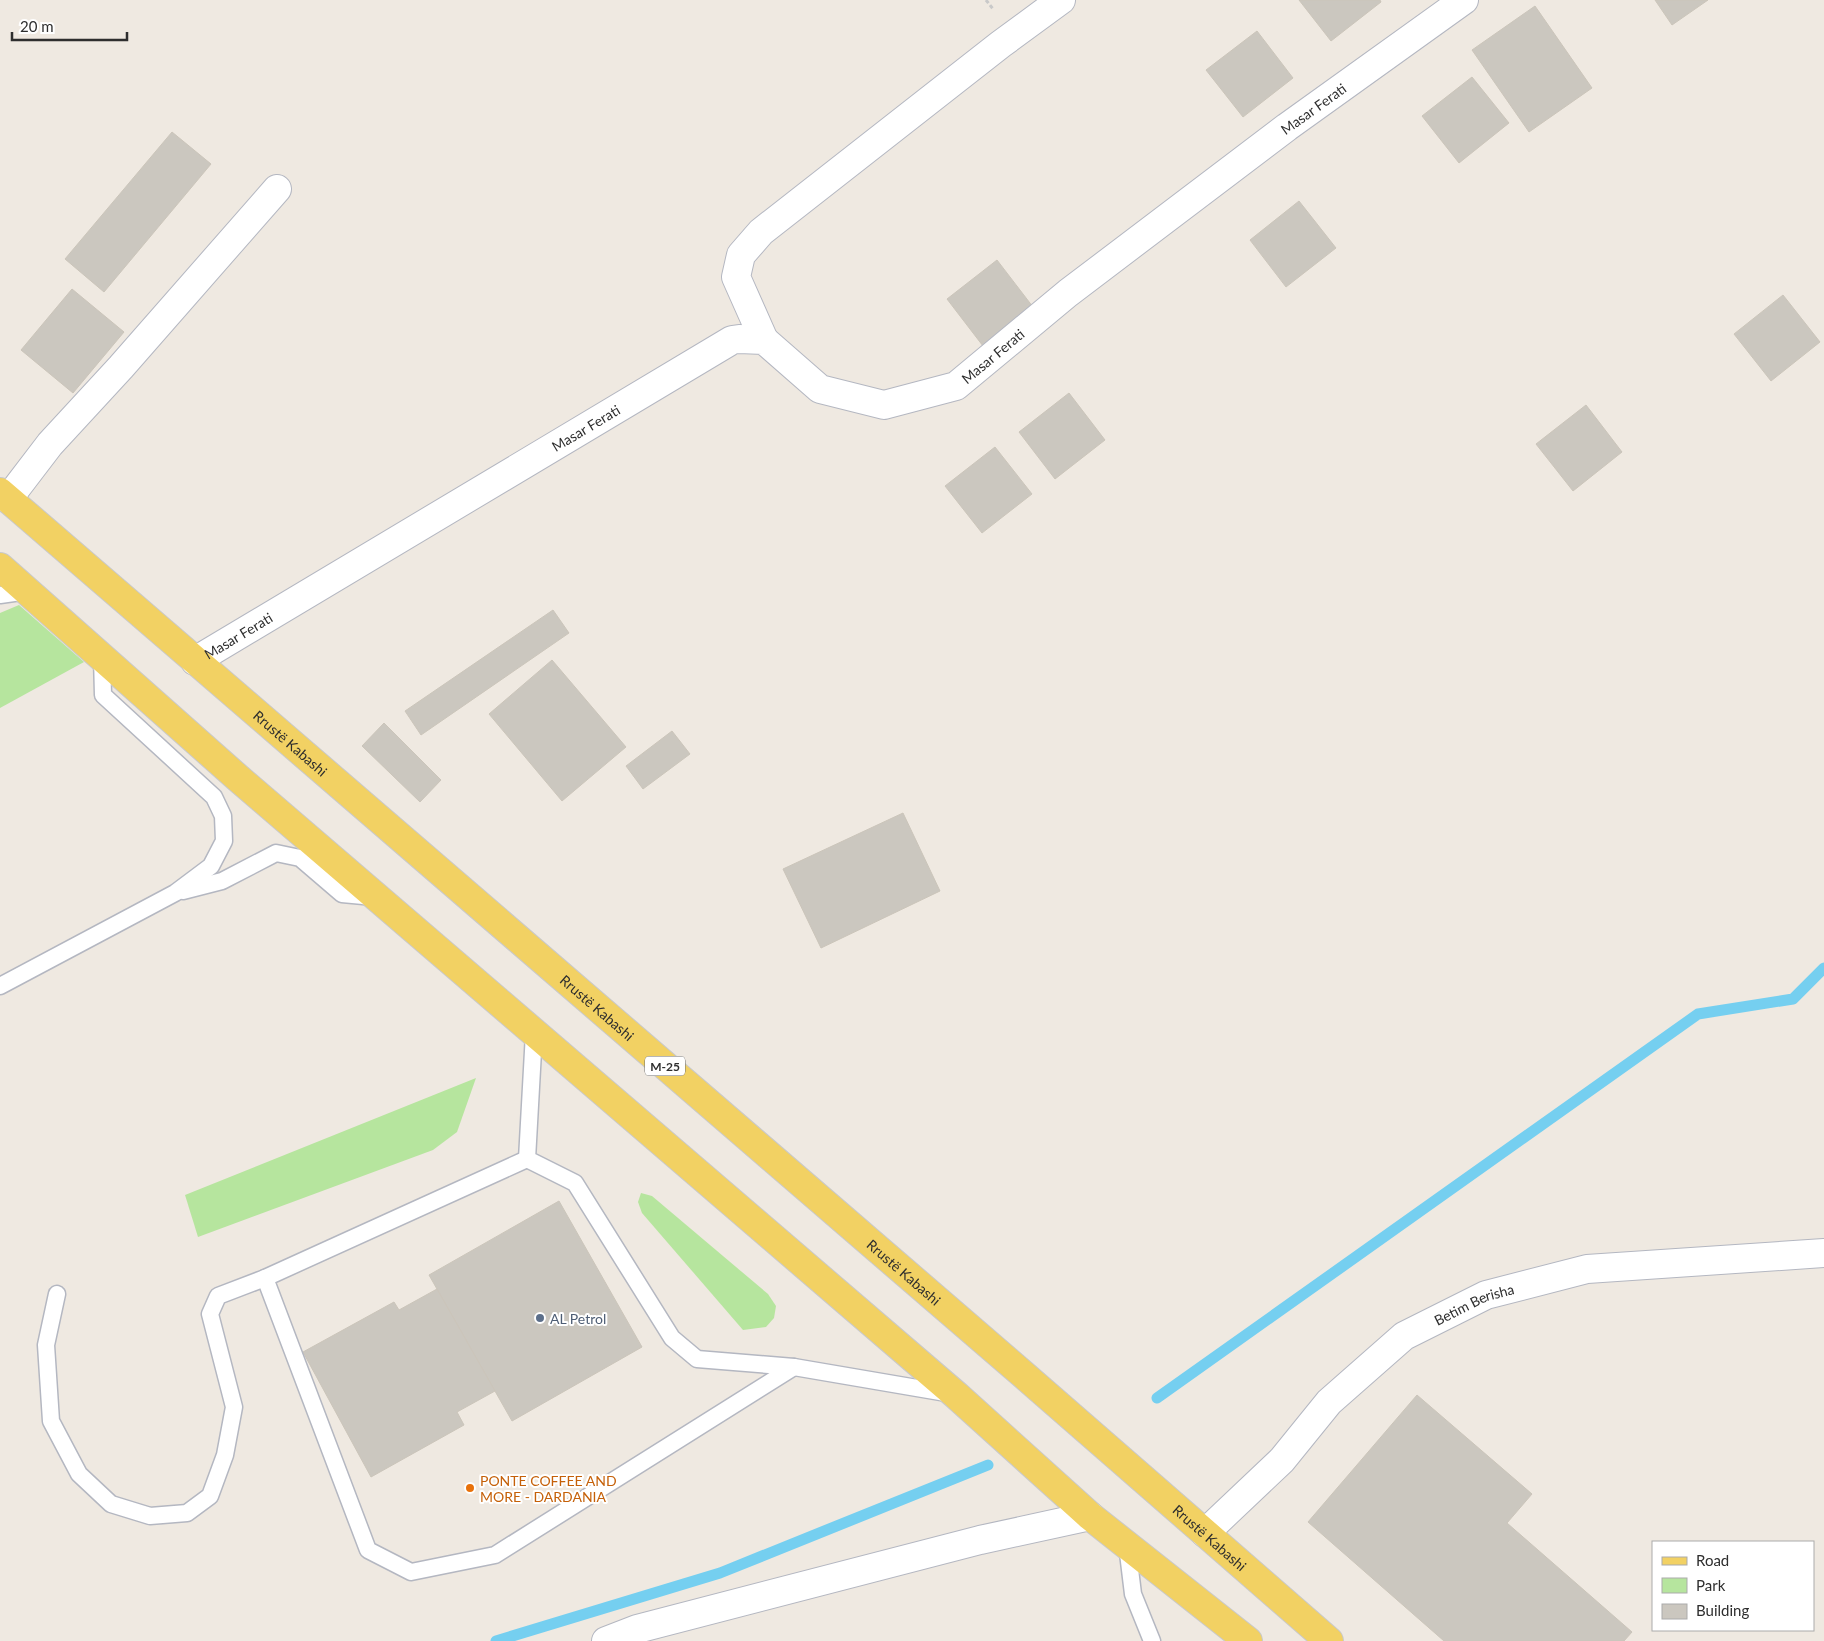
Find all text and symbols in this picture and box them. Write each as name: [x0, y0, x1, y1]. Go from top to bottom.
scale bar: [12, 10, 128, 42]
text: 20 m: [20, 17, 54, 35]
street label: Masar Ferati: [1277, 79, 1349, 137]
street label: Masar Ferati: [958, 325, 1027, 387]
street label: Masar Ferati: [548, 401, 623, 454]
street label: Masar Ferati: [201, 608, 275, 662]
street label: Rrustë Kabashi: [250, 706, 331, 779]
street label: Rrustë Kabashi: [557, 971, 638, 1044]
road number: M-25: [645, 1056, 685, 1076]
street label: Rrustë Kabashi: [864, 1235, 945, 1308]
street label: Betim Berisha: [1431, 1280, 1516, 1328]
place label: AL Petrol: [550, 1310, 606, 1327]
marker: AL Petrol: [534, 1312, 546, 1324]
place label: PONTE COFFEE AND MORE - DARDANIA: [480, 1472, 617, 1505]
marker: PONTE COFFEE AND MORE - DARDANIA: [464, 1482, 476, 1494]
street label: Rrustë Kabashi: [1170, 1501, 1250, 1574]
legend: [1652, 1541, 1814, 1631]
text: Road: [1696, 1551, 1729, 1569]
text: Park: [1696, 1576, 1726, 1594]
text: Building: [1696, 1601, 1749, 1619]

